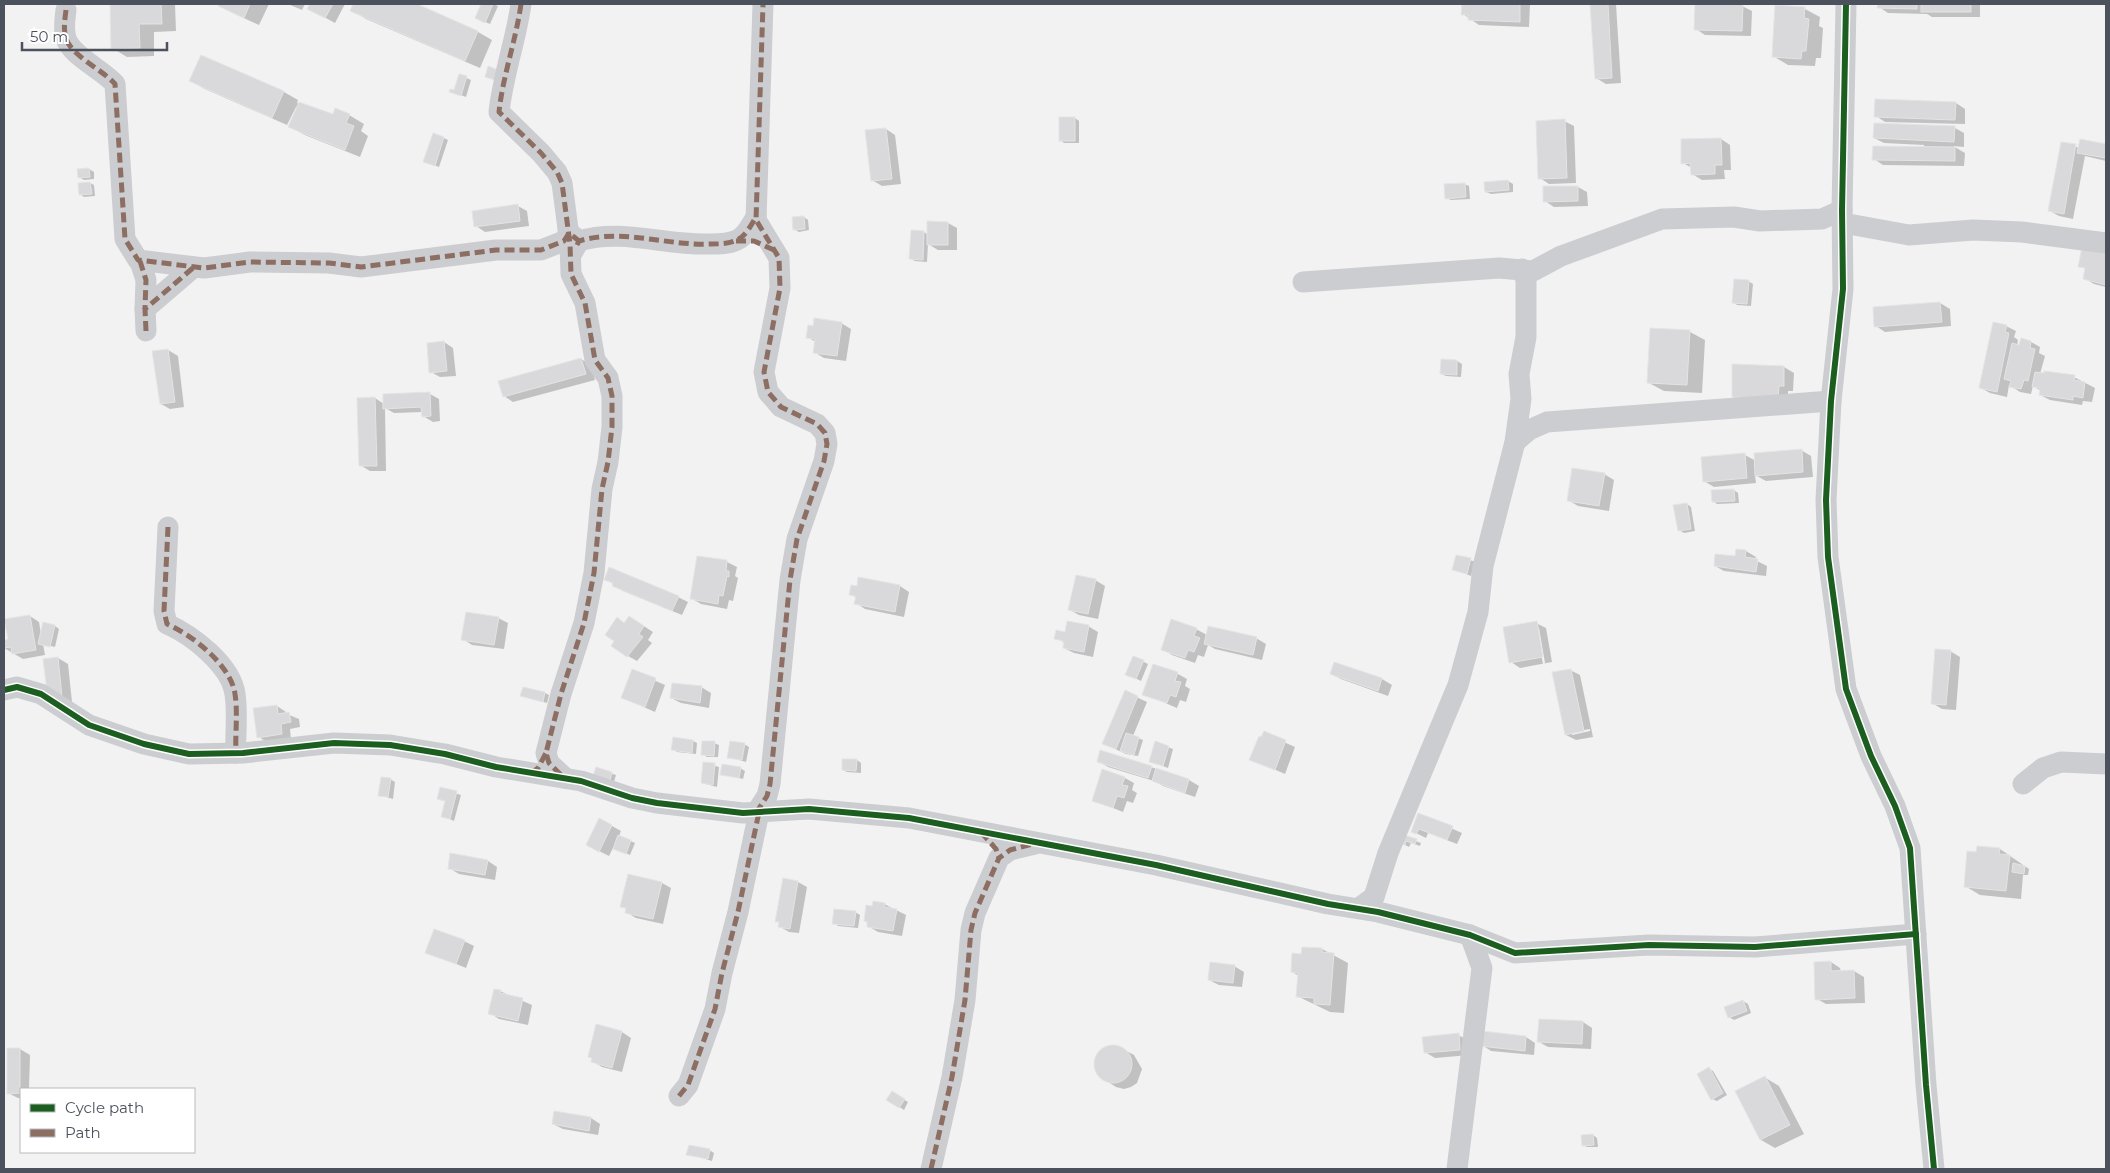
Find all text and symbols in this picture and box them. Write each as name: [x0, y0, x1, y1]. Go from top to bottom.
scale bar: [22, 20, 168, 52]
text: 50 m: [30, 27, 68, 46]
legend: [20, 1088, 195, 1153]
text: Cycle path: [65, 1098, 144, 1117]
text: Path: [65, 1123, 101, 1142]

